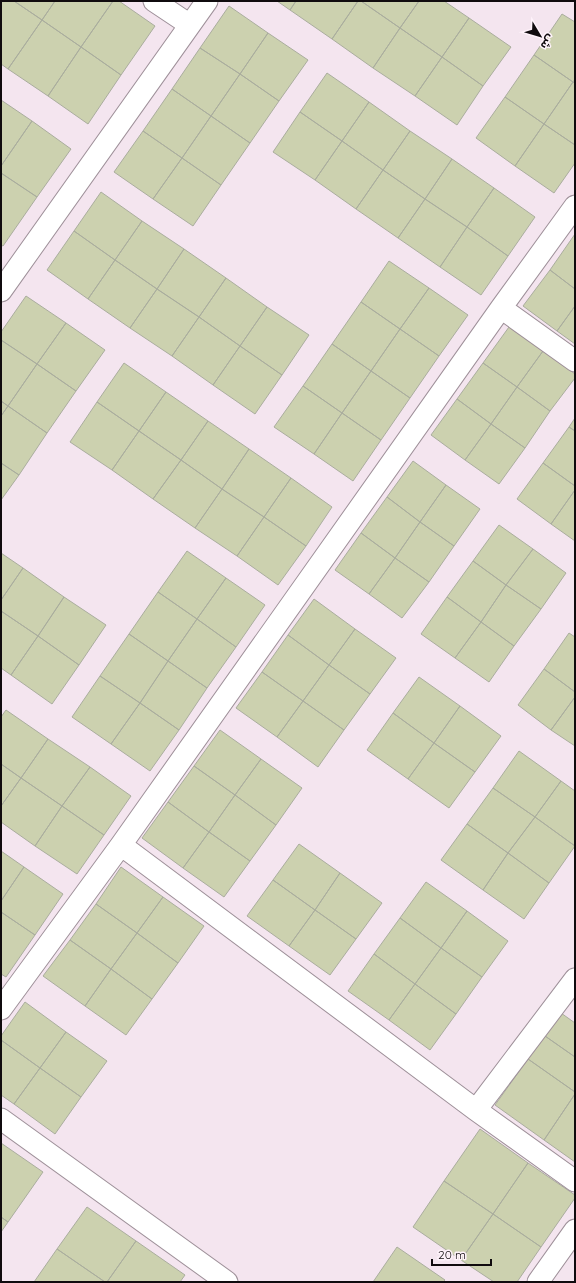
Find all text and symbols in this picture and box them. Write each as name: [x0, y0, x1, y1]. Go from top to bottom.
north arrow: [520, 16, 560, 56]
text: ش: [538, 32, 558, 52]
scale bar: [432, 1241, 491, 1267]
text: 20 m: [438, 1247, 466, 1262]

